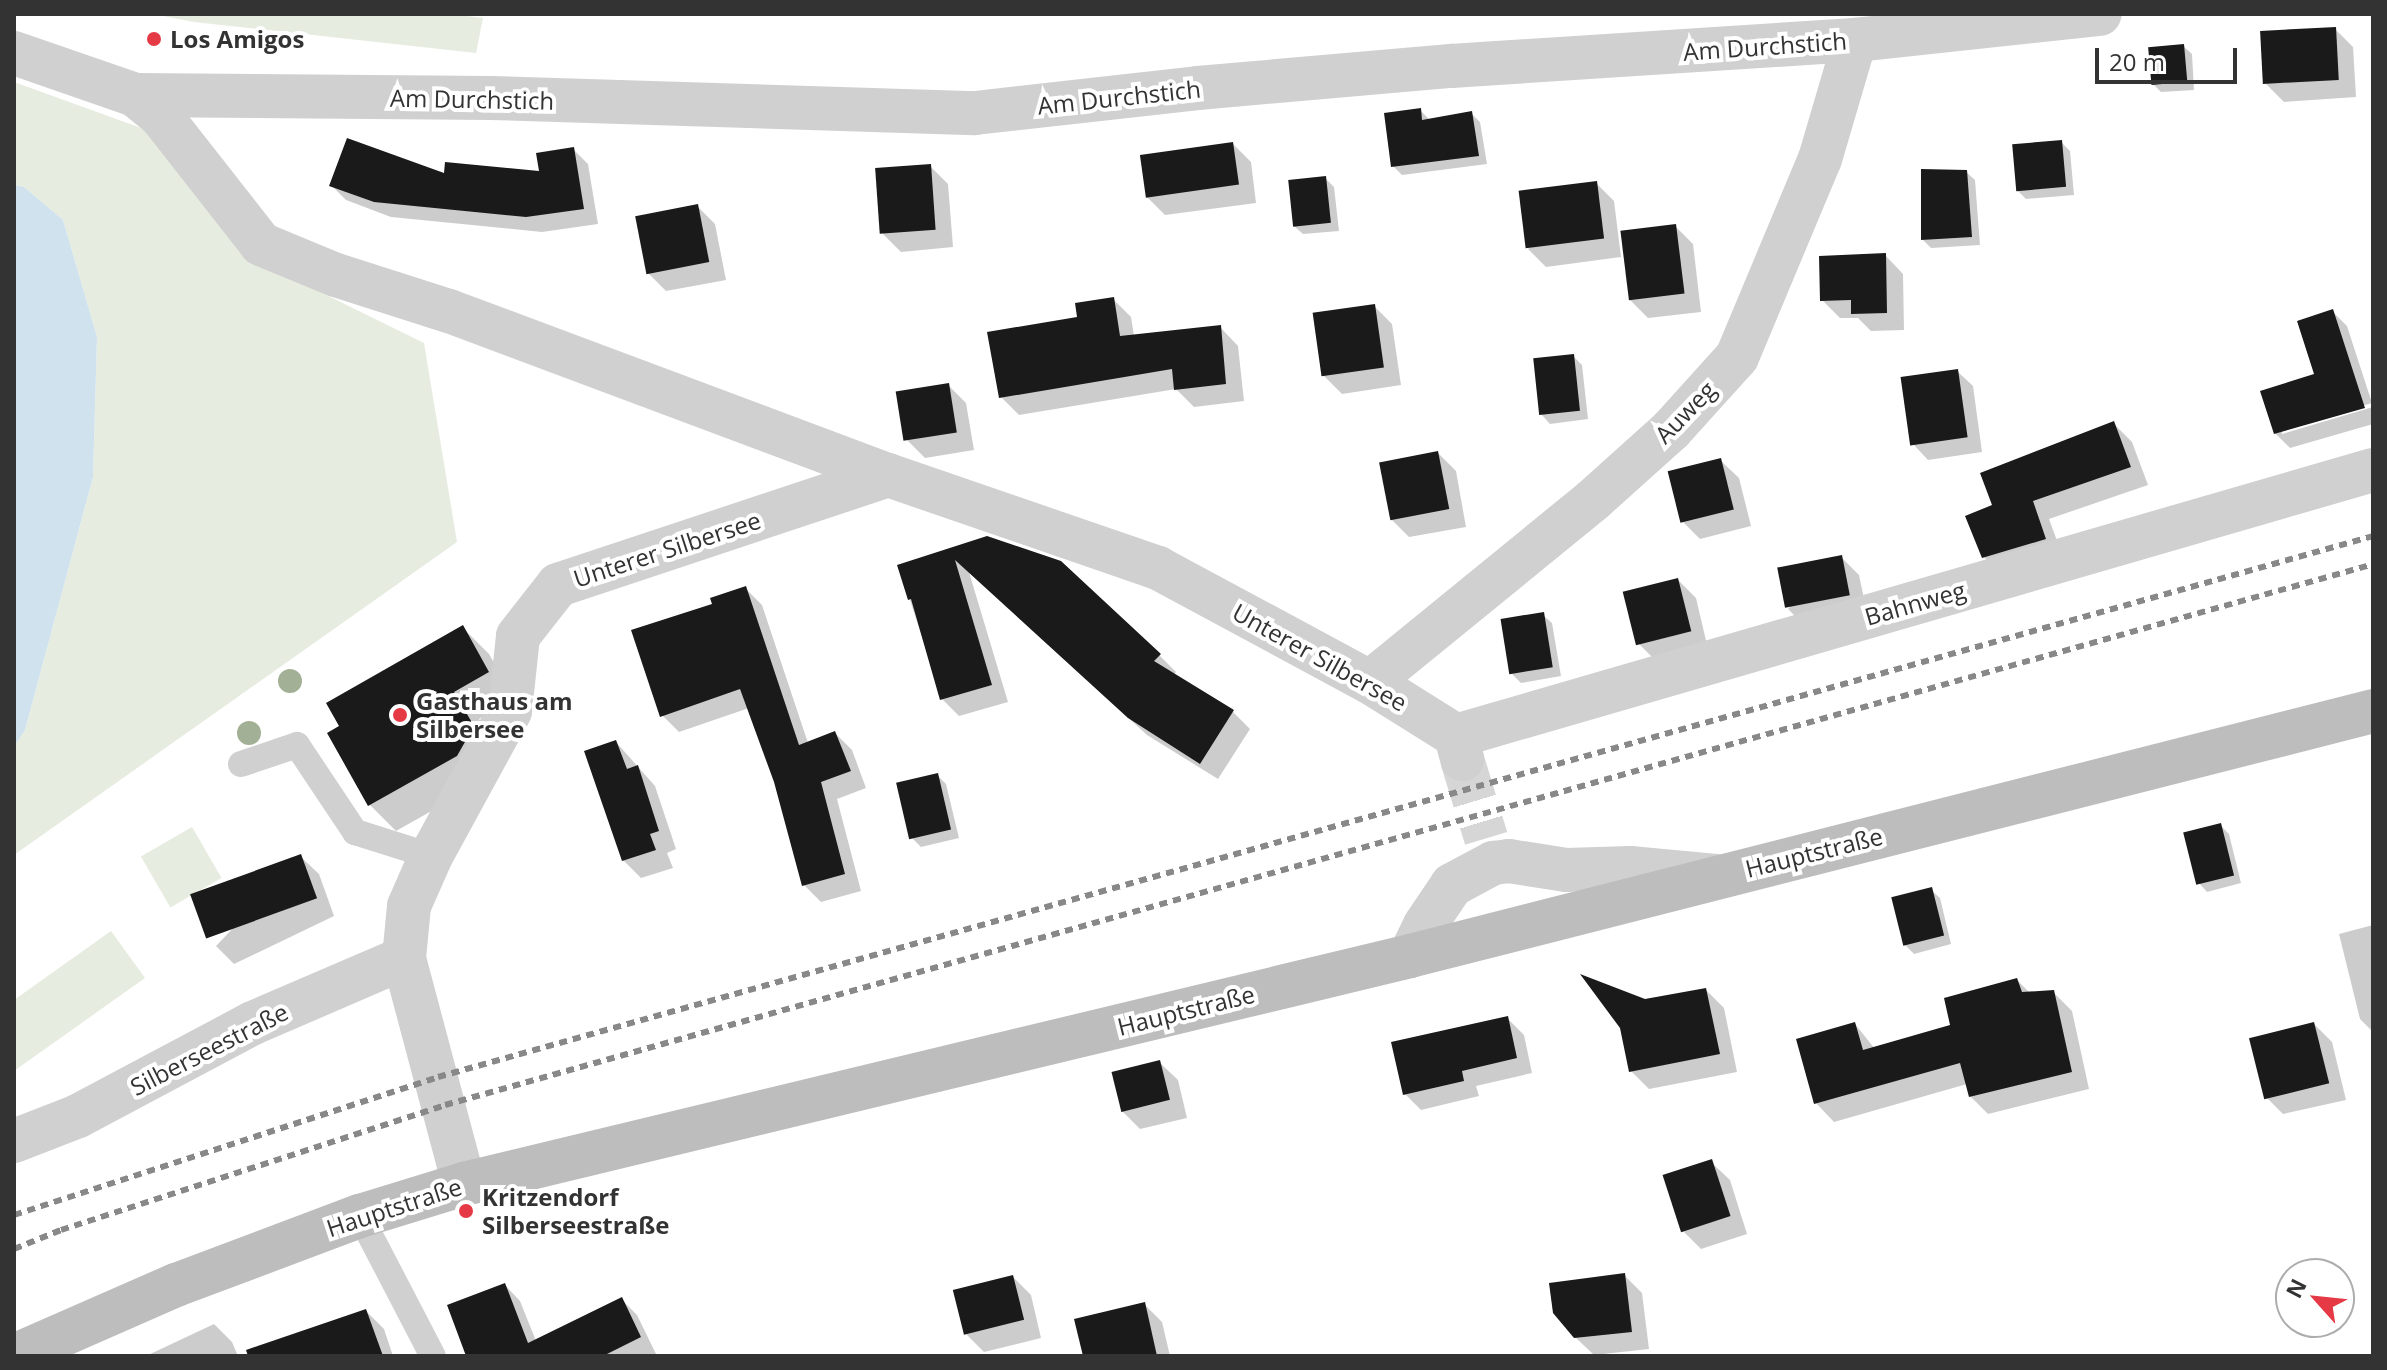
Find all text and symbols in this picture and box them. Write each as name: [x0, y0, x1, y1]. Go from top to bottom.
place label: Los Amigos: [170, 25, 304, 53]
street label: Am Durchstich: [1682, 26, 1848, 66]
marker: Los Amigos: [145, 30, 163, 48]
scale bar: [2099, 32, 2241, 82]
text: 20 m: [2109, 45, 2165, 78]
street label: Am Durchstich: [1036, 74, 1202, 120]
street label: Am Durchstich: [390, 83, 554, 115]
street label: Auweg: [1649, 375, 1721, 449]
street label: Unterer Silbersee: [570, 505, 764, 593]
street label: Bahnweg: [1861, 575, 1969, 631]
street label: Unterer Silbersee: [1228, 597, 1412, 717]
place label: Gasthaus am Silbersee: [416, 687, 572, 743]
marker: Gasthaus am Silbersee: [391, 706, 409, 724]
street label: Hauptstraße: [1742, 821, 1886, 883]
street label: Hauptstraße: [1114, 979, 1258, 1041]
street label: Silberseestraße: [125, 997, 293, 1101]
street label: Hauptstraße: [323, 1172, 465, 1242]
place label: Kritzendorf Silberseestraße: [482, 1183, 669, 1239]
marker: Kritzendorf Silberseestraße: [457, 1202, 475, 1220]
north arrow: [2275, 1258, 2355, 1338]
text: N: [2278, 1273, 2313, 1303]

